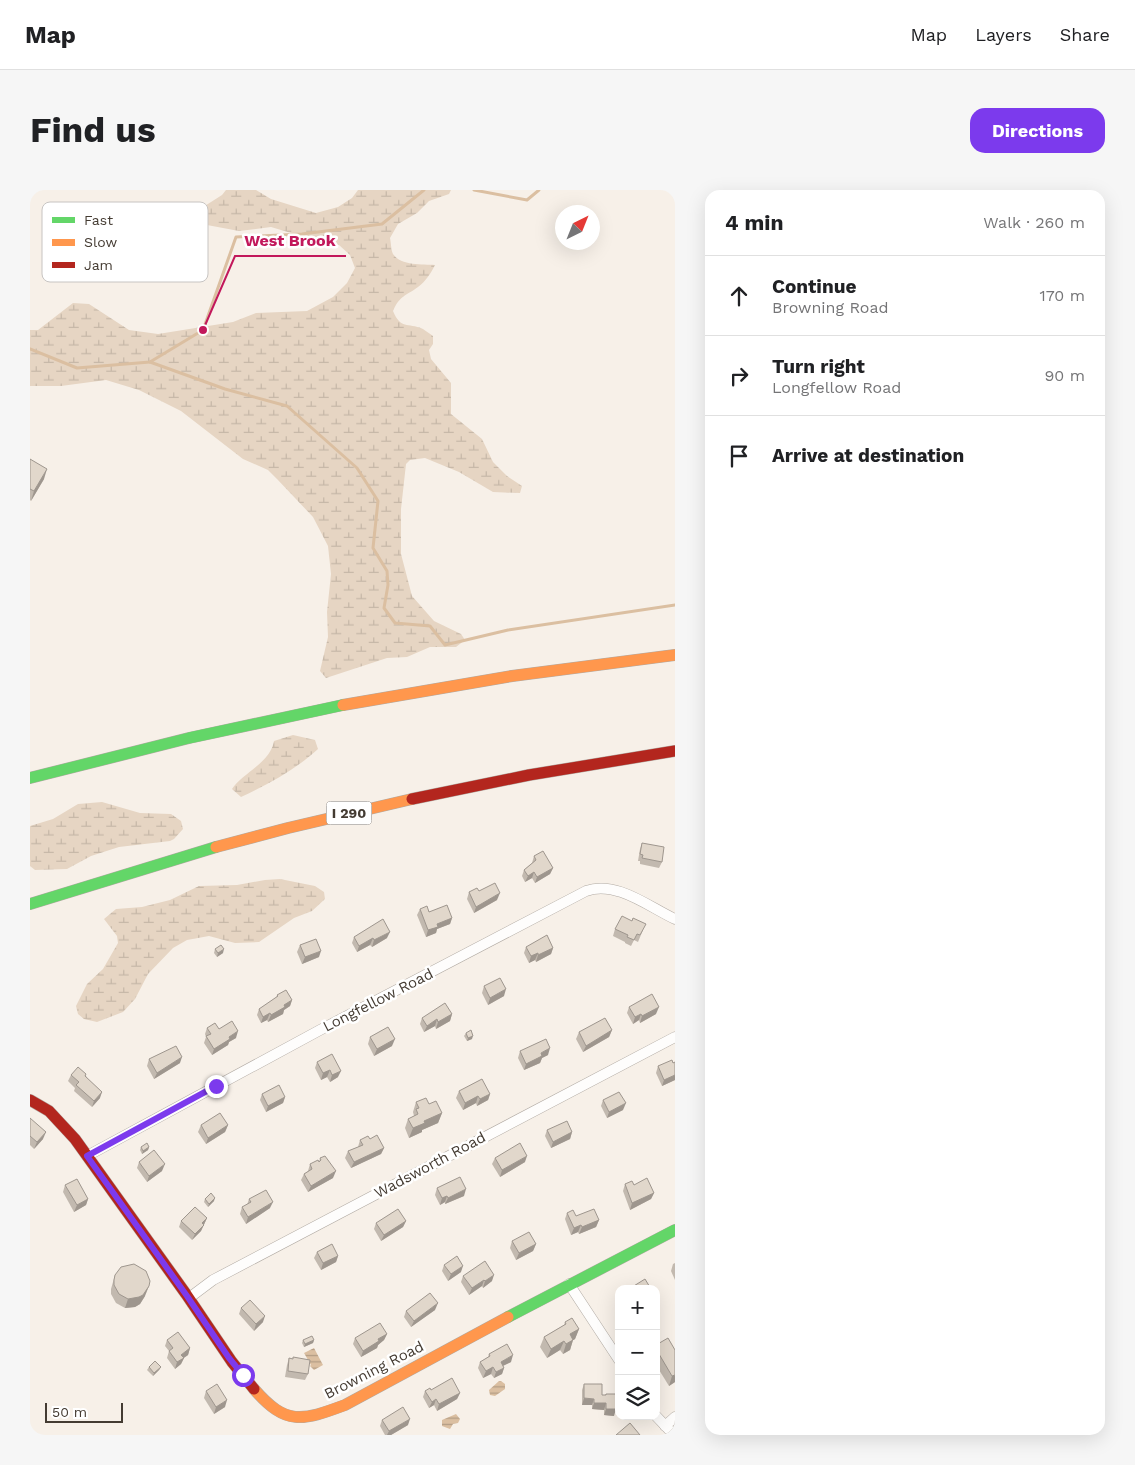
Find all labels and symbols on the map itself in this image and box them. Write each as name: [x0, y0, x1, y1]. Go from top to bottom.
legend: [42, 202, 208, 282]
north arrow: [555, 205, 600, 250]
text: Fast: [84, 212, 113, 228]
callout: West Brook: [235, 225, 346, 256]
text: West Brook: [244, 231, 336, 250]
text: Slow: [84, 234, 117, 250]
text: Jam: [84, 257, 113, 273]
road number: I 290: [326, 802, 372, 824]
street label: Longfellow Road: [320, 964, 436, 1036]
route end: [205, 1075, 228, 1098]
street label: Wadsworth Road: [371, 1128, 489, 1202]
street label: Browning Road: [321, 1337, 427, 1403]
route start: [232, 1364, 255, 1387]
scale bar: [45, 1400, 122, 1423]

